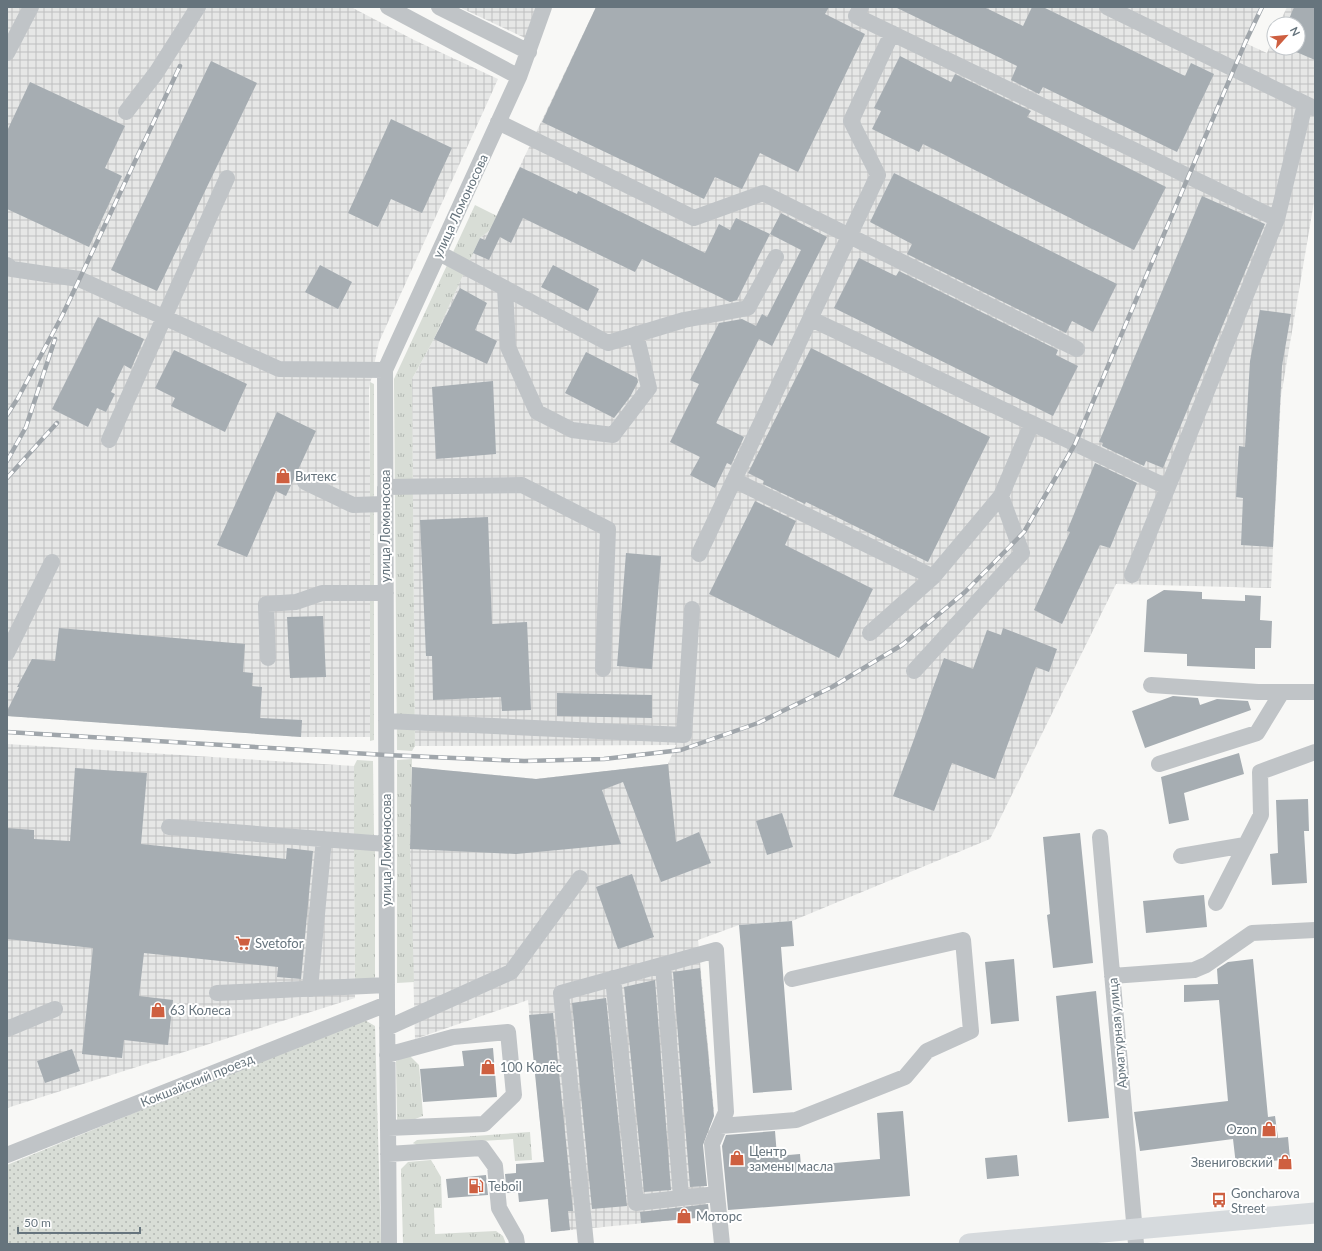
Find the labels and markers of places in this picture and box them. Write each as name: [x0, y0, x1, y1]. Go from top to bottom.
shop icon: Витекс: [274, 467, 292, 485]
place label: Витекс: [295, 468, 337, 484]
supermarket icon: Svetofor: [234, 934, 252, 952]
place label: Svetofor: [255, 935, 304, 951]
shop icon: 63 Колеса: [149, 1001, 167, 1019]
place label: 63 Колеса: [170, 1002, 231, 1018]
shop icon: 100 Колёс: [479, 1058, 497, 1076]
place label: 100 Колёс: [500, 1059, 562, 1075]
shop icon: Ozon: [1260, 1120, 1278, 1138]
place label: Ozon: [1226, 1121, 1257, 1137]
place label: Центр замены масла: [749, 1143, 833, 1174]
shop icon: Центр замены масла: [728, 1149, 746, 1167]
shop icon: Звениговский: [1276, 1153, 1294, 1171]
place label: Звениговский: [1191, 1154, 1273, 1170]
fuel station icon: Teboil: [467, 1177, 485, 1195]
place label: Teboil: [488, 1178, 522, 1194]
place label: Goncharova Street: [1231, 1185, 1300, 1216]
bus stop icon: Goncharova Street: [1210, 1191, 1228, 1209]
shop icon: Моторс: [675, 1207, 693, 1225]
place label: Моторс: [696, 1208, 742, 1224]

